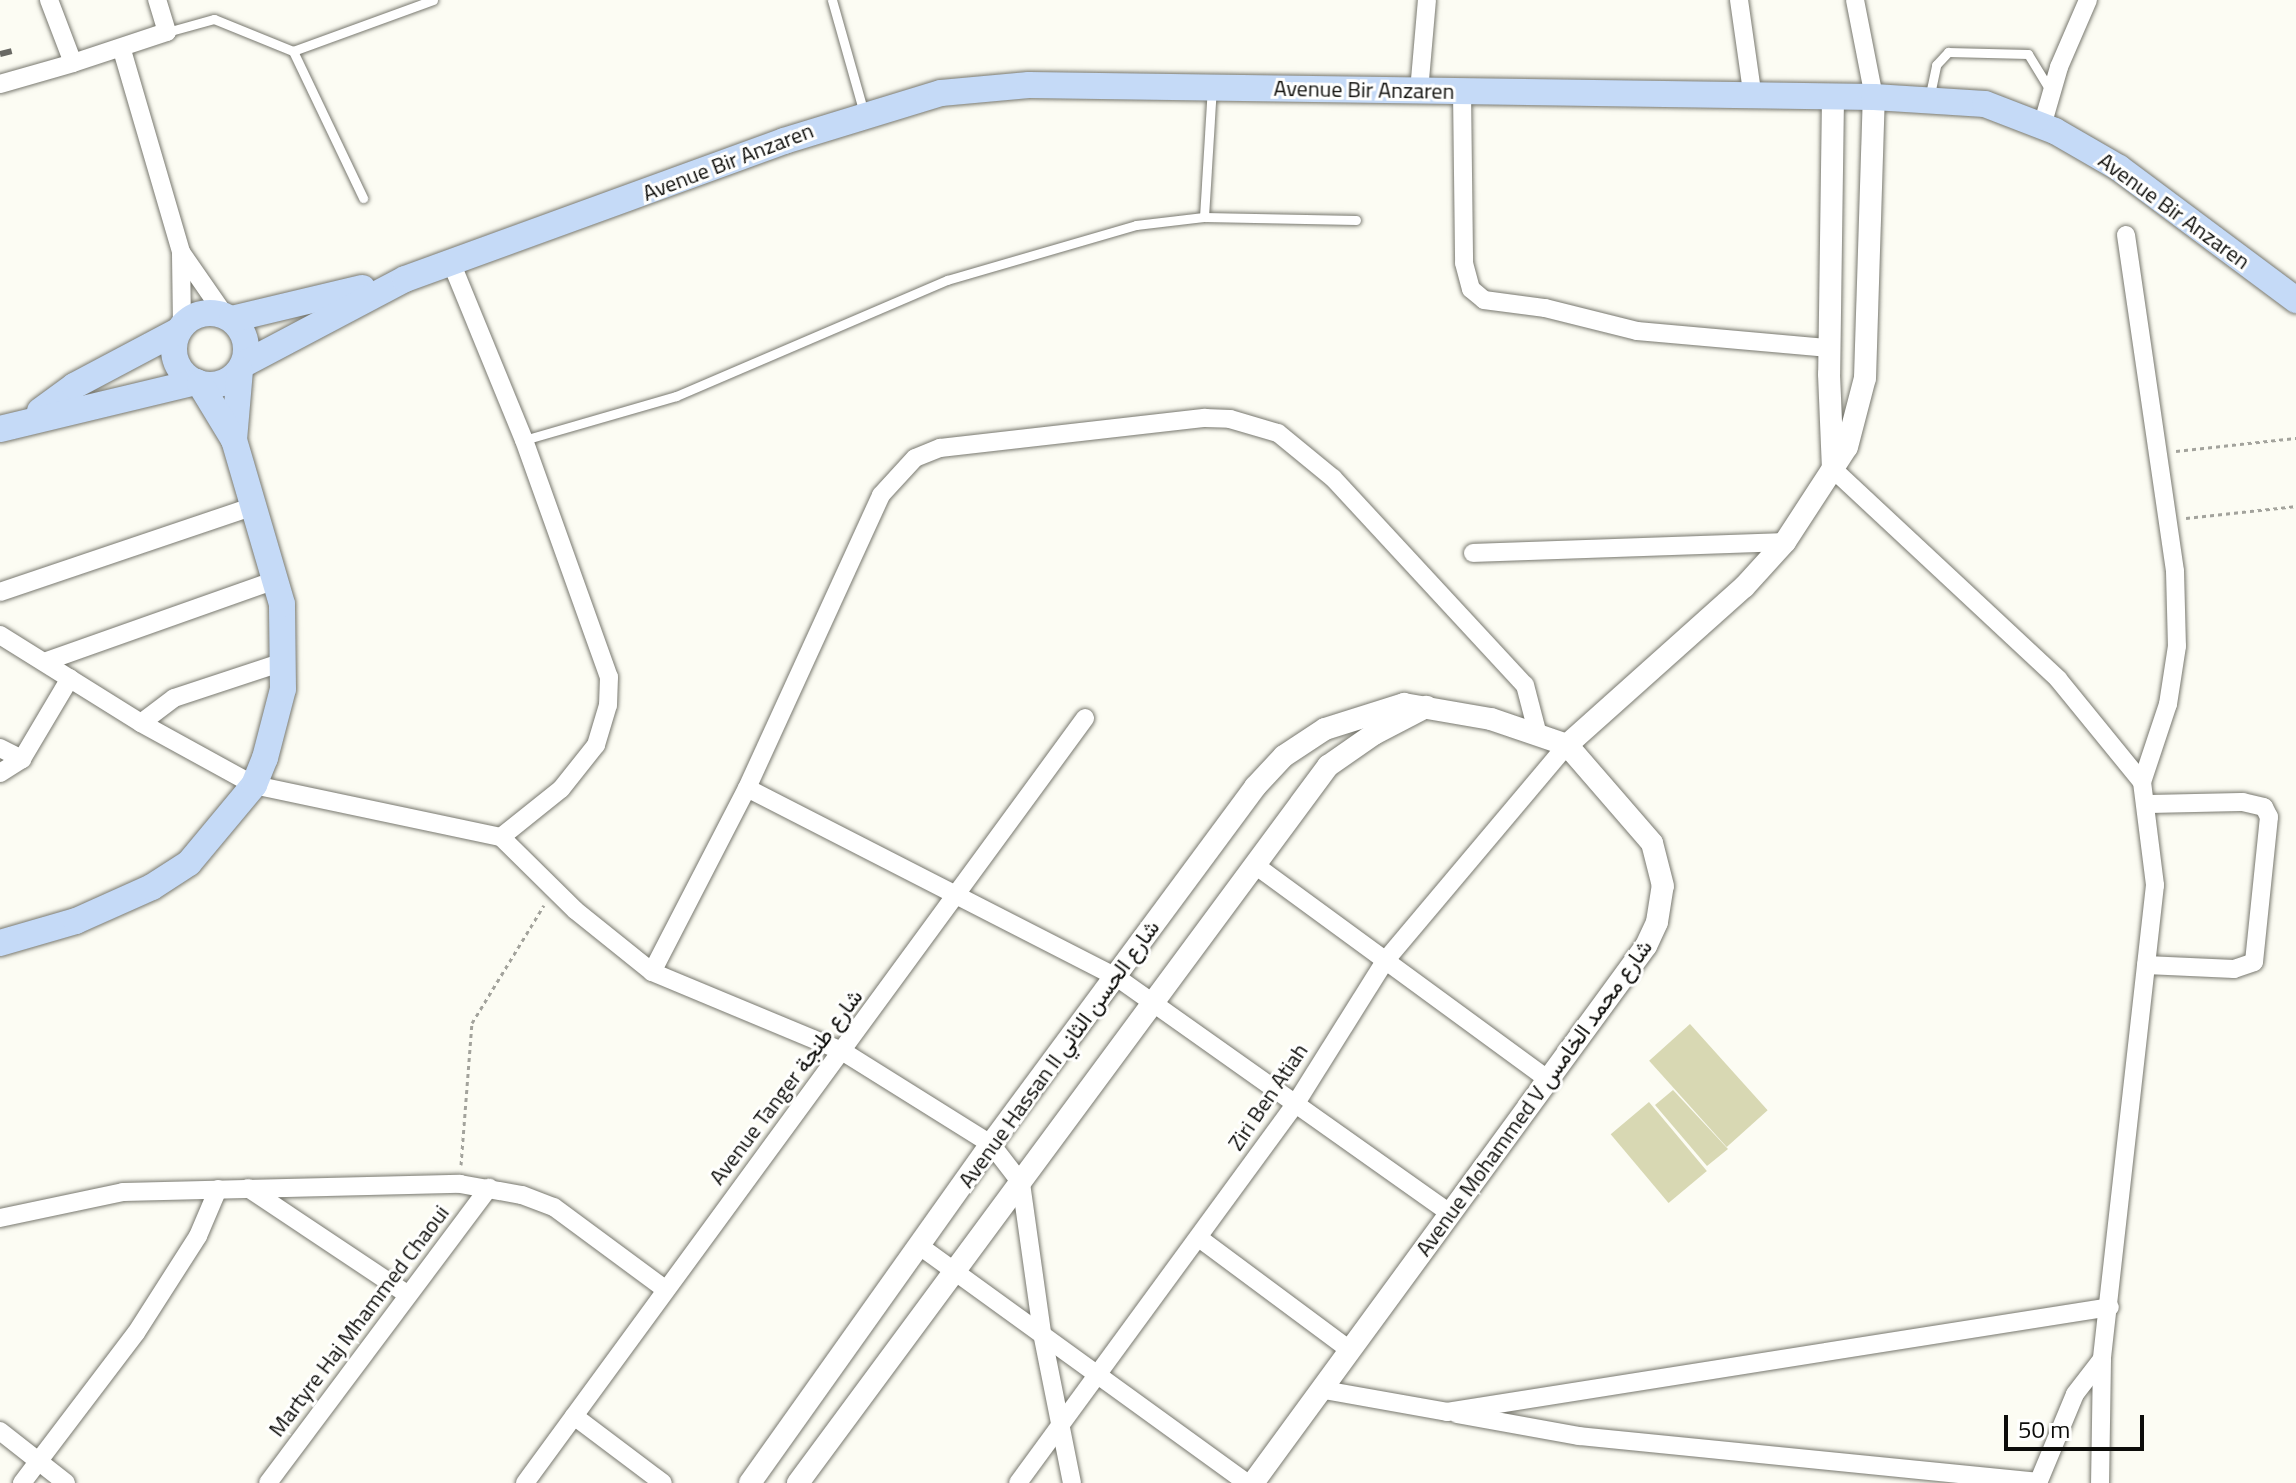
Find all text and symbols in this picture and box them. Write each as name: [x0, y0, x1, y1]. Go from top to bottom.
street label: Avenue Bir Anzaren: [1273, 75, 1455, 105]
street label: Avenue Bir Anzaren: [639, 117, 817, 207]
street label: Avenue Bir Anzaren: [2093, 147, 2255, 275]
street label: Avenue Hassan II شارع الحسن الثاني: [953, 915, 1165, 1193]
street label: Avenue Mohammed V شارع محمد الخامس: [1410, 935, 1658, 1261]
street label: Avenue Tanger شارع طنجة: [704, 984, 868, 1190]
street label: Ziri Ben Atiah: [1223, 1038, 1313, 1156]
street label: Martyre Haj Mhammed Chaoui: [263, 1200, 455, 1442]
scale bar: [2008, 1399, 2148, 1449]
text: 50 m: [2018, 1411, 2070, 1447]

